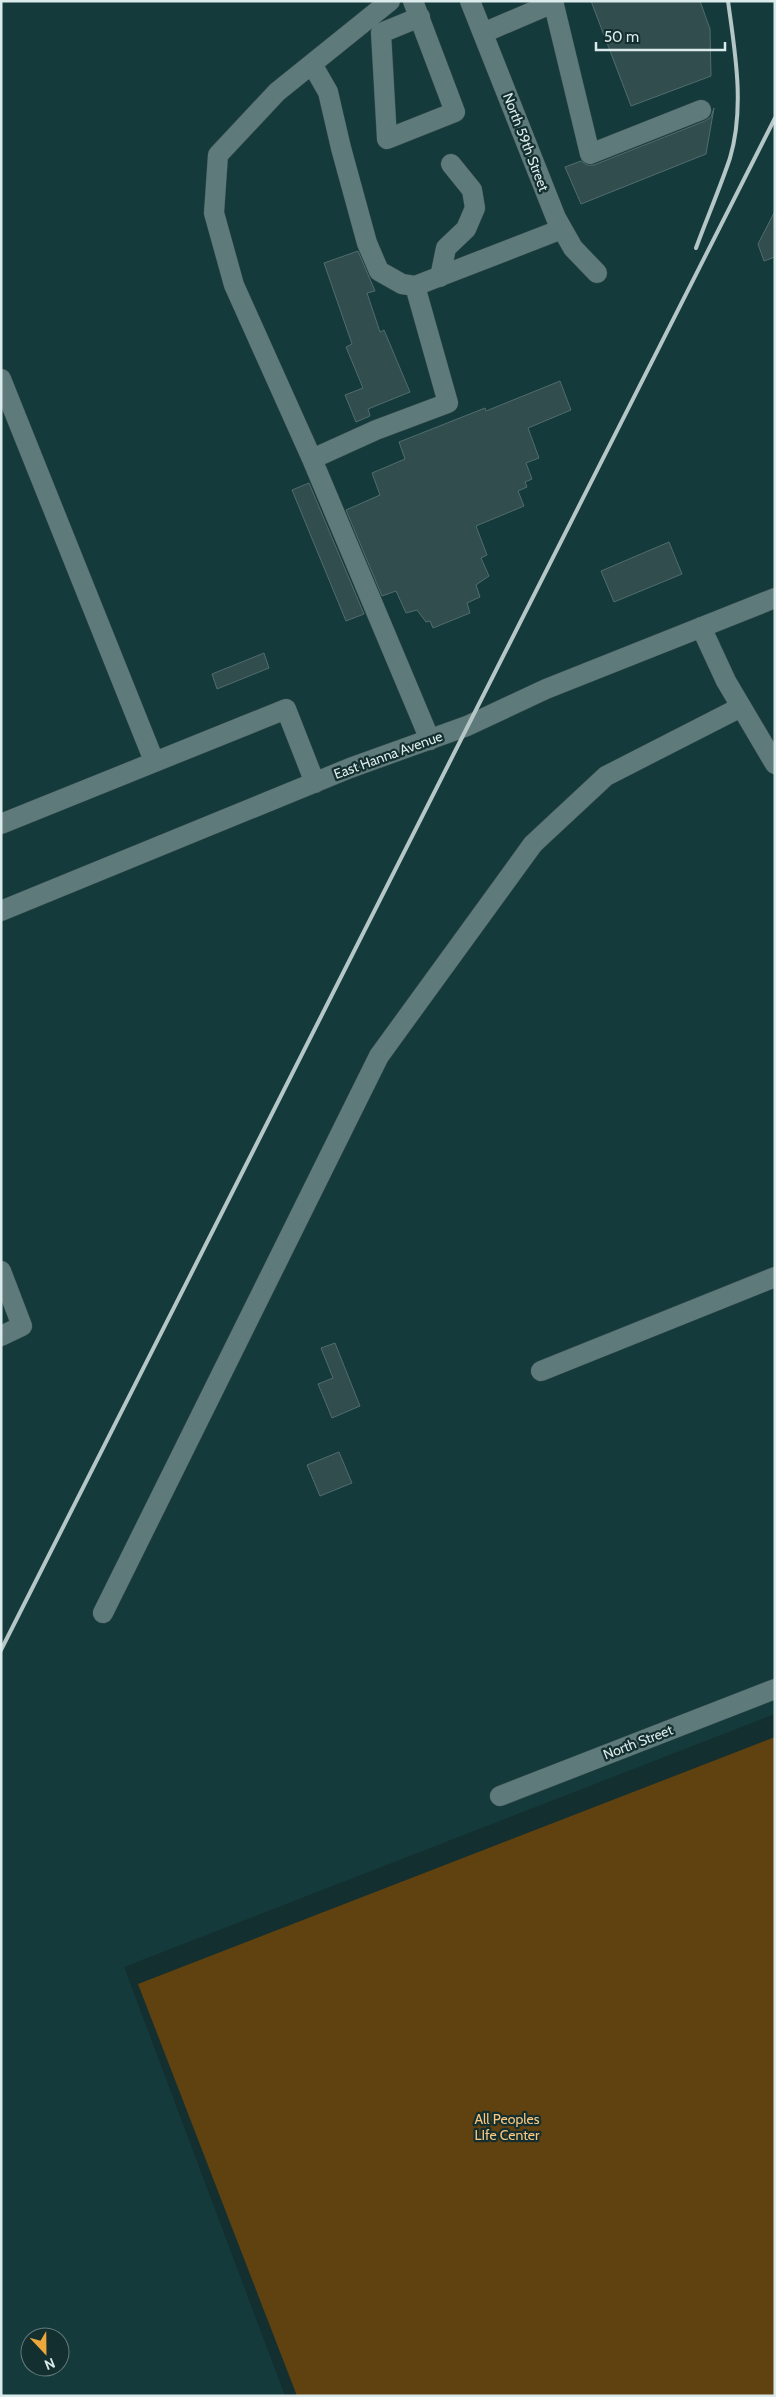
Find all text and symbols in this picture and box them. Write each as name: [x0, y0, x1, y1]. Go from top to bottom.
scale bar: [596, 20, 725, 52]
text: 50 m: [604, 28, 639, 46]
street label: North 59th Street: [499, 90, 553, 194]
street label: East Hanna Avenue: [331, 727, 445, 783]
street label: North Street: [601, 1720, 676, 1764]
park label: All Peoples LIfe Center: [475, 2110, 540, 2144]
north arrow: [20, 2327, 70, 2377]
text: N: [42, 2354, 58, 2374]

